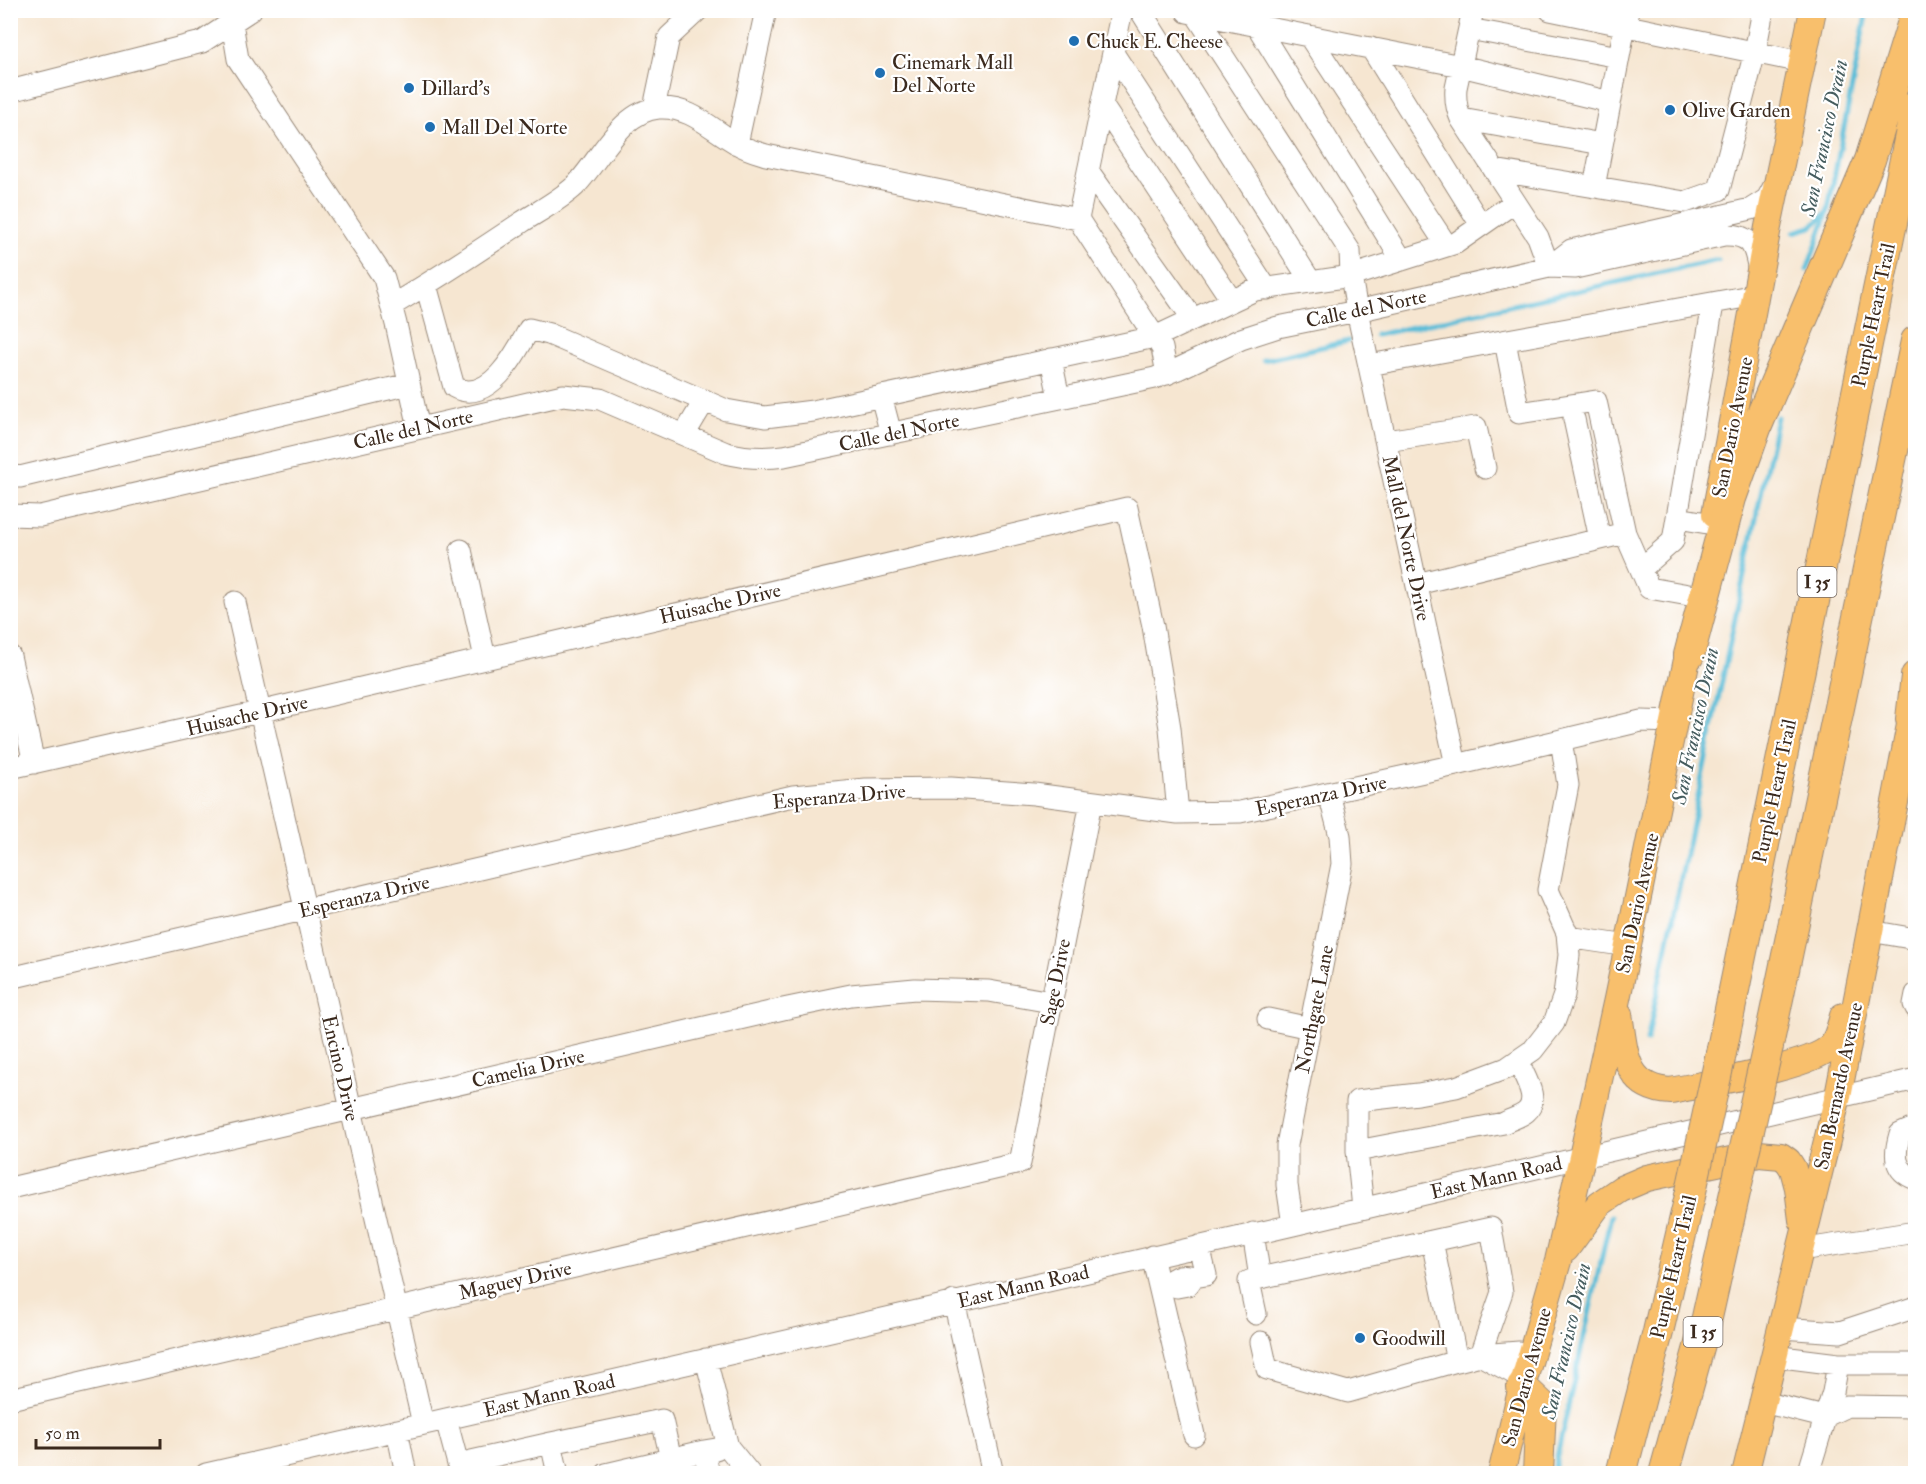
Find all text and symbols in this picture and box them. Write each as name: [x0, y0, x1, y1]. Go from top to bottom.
place label: Chuck E. Cheese: [1086, 29, 1223, 54]
marker: Chuck E. Cheese: [1067, 34, 1081, 48]
place label: Cinemark Mall Del Norte: [892, 50, 1013, 98]
water label: San Francisco Drain: [1794, 57, 1854, 220]
marker: Cinemark Mall Del Norte: [873, 66, 887, 80]
place label: Dillard's: [421, 76, 490, 101]
marker: Dillard's: [402, 81, 416, 95]
place label: Olive Garden: [1682, 98, 1790, 123]
marker: Olive Garden: [1663, 103, 1677, 117]
place label: Mall Del Norte: [442, 115, 567, 140]
marker: Mall Del Norte: [423, 120, 437, 134]
street label: Purple Heart Trail: [1846, 241, 1902, 390]
street label: Calle del Norte: [1304, 284, 1429, 333]
street label: San Dario Avenue: [1707, 355, 1758, 500]
street label: Calle del Norte: [351, 404, 476, 455]
street label: Calle del Norte: [837, 408, 962, 457]
street label: Mall del Norte Drive: [1377, 453, 1436, 623]
road number: I 35: [1798, 567, 1836, 597]
street label: Huisache Drive: [657, 577, 783, 630]
water label: San Francisco Drain: [1665, 645, 1725, 808]
street label: Huisache Drive: [184, 689, 310, 742]
street label: Purple Heart Trail: [1747, 717, 1803, 866]
street label: Esperanza Drive: [1253, 769, 1389, 823]
street label: Esperanza Drive: [771, 778, 907, 816]
street label: San Dario Avenue: [1610, 831, 1665, 976]
street label: Esperanza Drive: [296, 869, 432, 925]
street label: Sage Drive: [1035, 937, 1076, 1027]
street label: Northgate Lane: [1290, 943, 1339, 1075]
street label: San Bernardo Avenue: [1809, 1000, 1868, 1172]
street label: Encino Drive: [316, 1013, 365, 1124]
street label: Camelia Drive: [469, 1043, 587, 1094]
street label: East Mann Road: [1428, 1150, 1564, 1205]
street label: Purple Heart Trail: [1645, 1193, 1703, 1342]
street label: Maguey Drive: [456, 1255, 574, 1306]
street label: East Mann Road: [955, 1259, 1091, 1314]
water label: San Francisco Drain: [1535, 1260, 1598, 1423]
street label: San Dario Avenue: [1496, 1305, 1557, 1449]
road number: I 35: [1684, 1317, 1722, 1347]
place label: Goodwill: [1372, 1326, 1446, 1351]
marker: Goodwill: [1353, 1331, 1367, 1345]
street label: East Mann Road: [481, 1368, 617, 1423]
scale bar: [36, 1412, 160, 1450]
text: 50 m: [45, 1422, 80, 1445]

